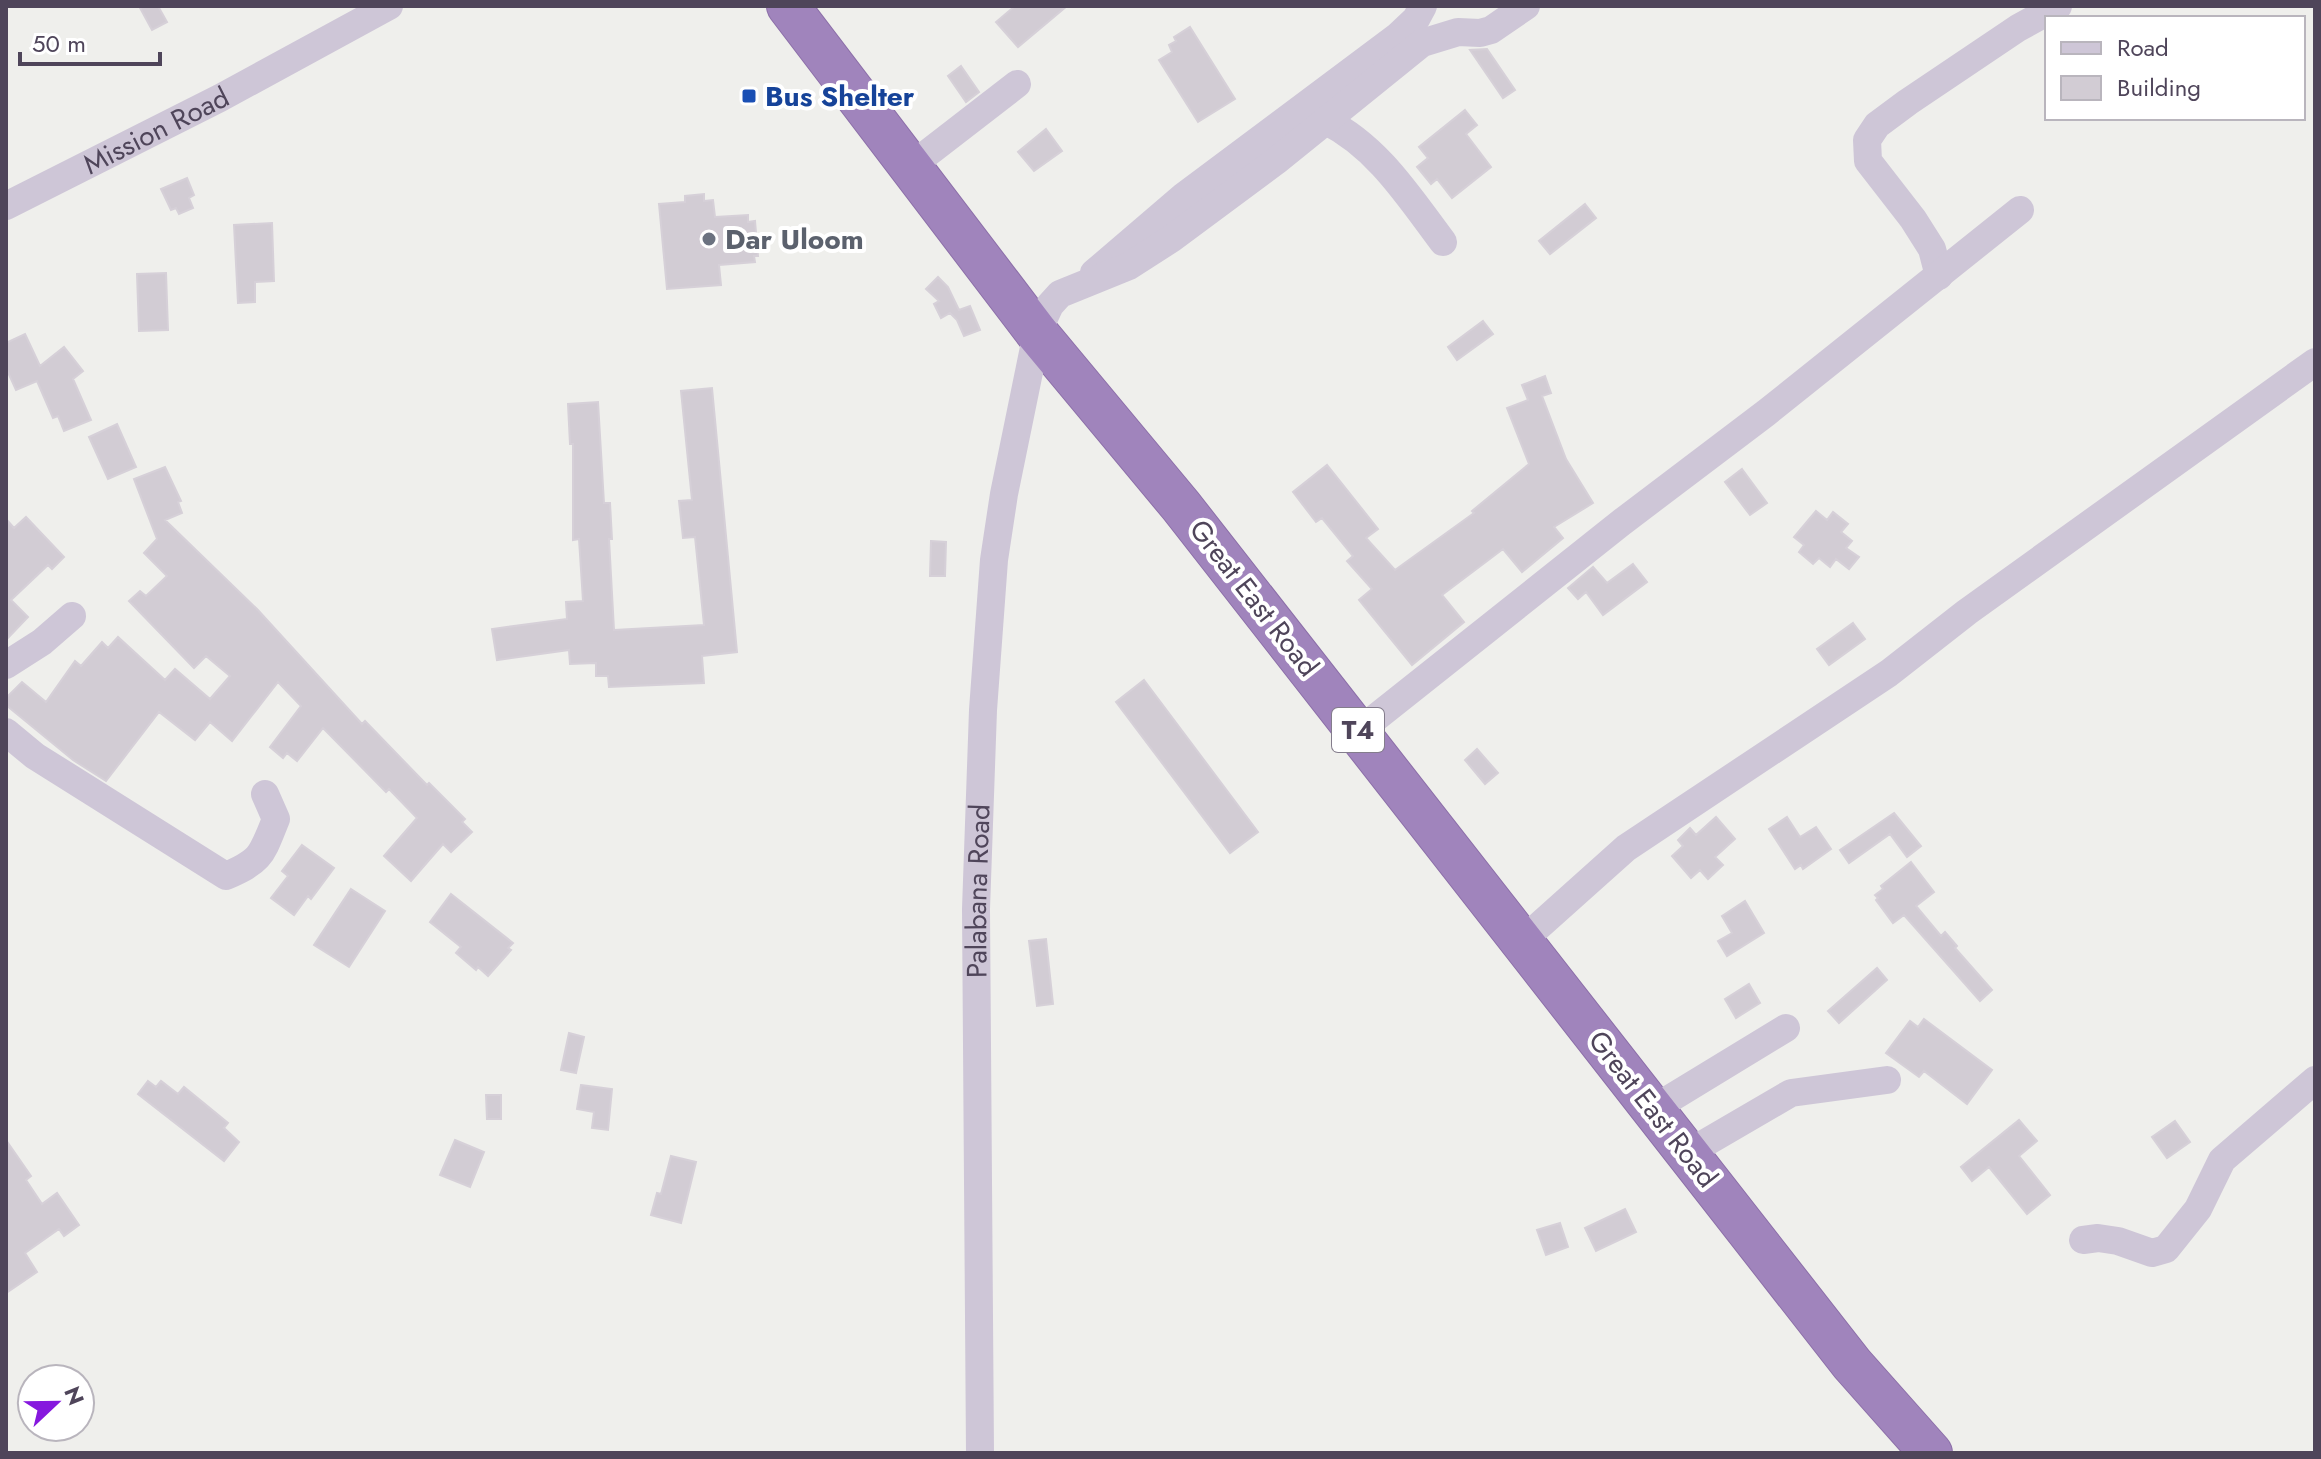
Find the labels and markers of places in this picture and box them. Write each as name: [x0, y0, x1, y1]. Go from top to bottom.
place label: Bus Shelter: [765, 76, 915, 117]
marker: Bus Shelter: [740, 87, 758, 105]
place label: Dar Uloom: [725, 219, 864, 260]
marker: Dar Uloom: [700, 230, 718, 248]

